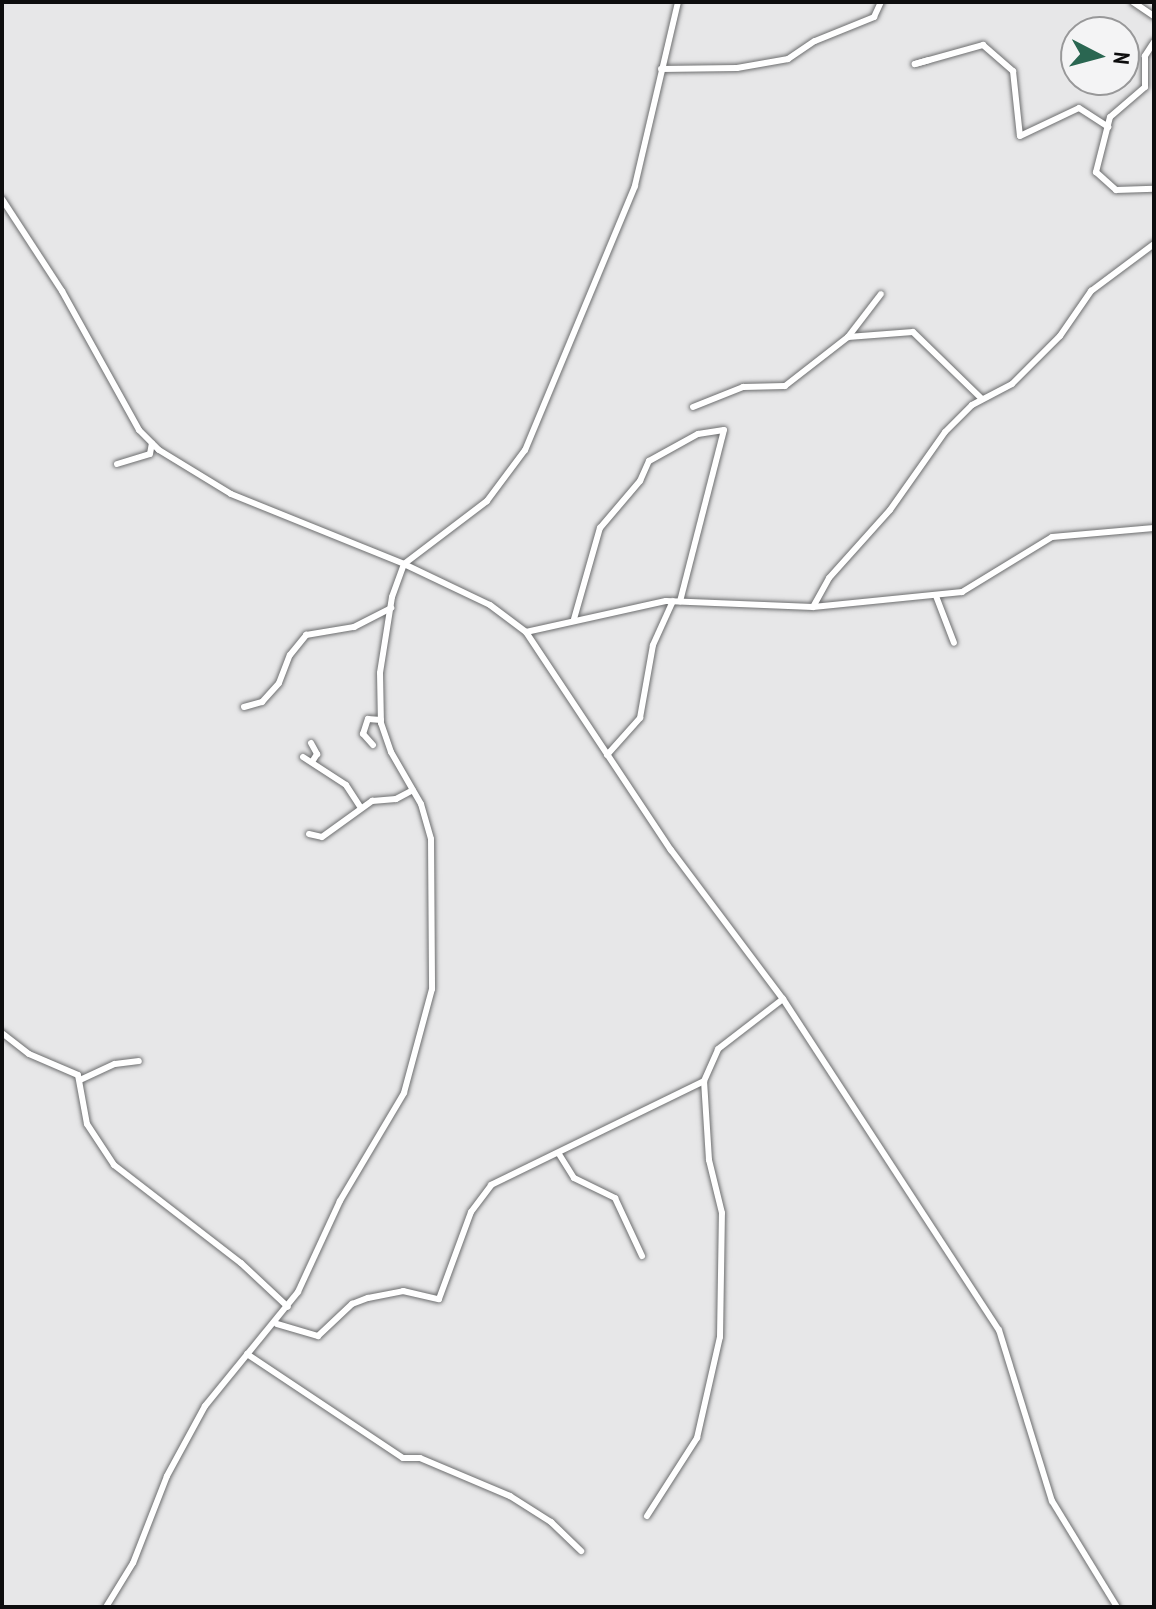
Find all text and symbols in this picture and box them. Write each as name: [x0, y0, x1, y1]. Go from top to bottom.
north arrow: [1060, 16, 1140, 96]
text: N: [1107, 51, 1136, 66]

